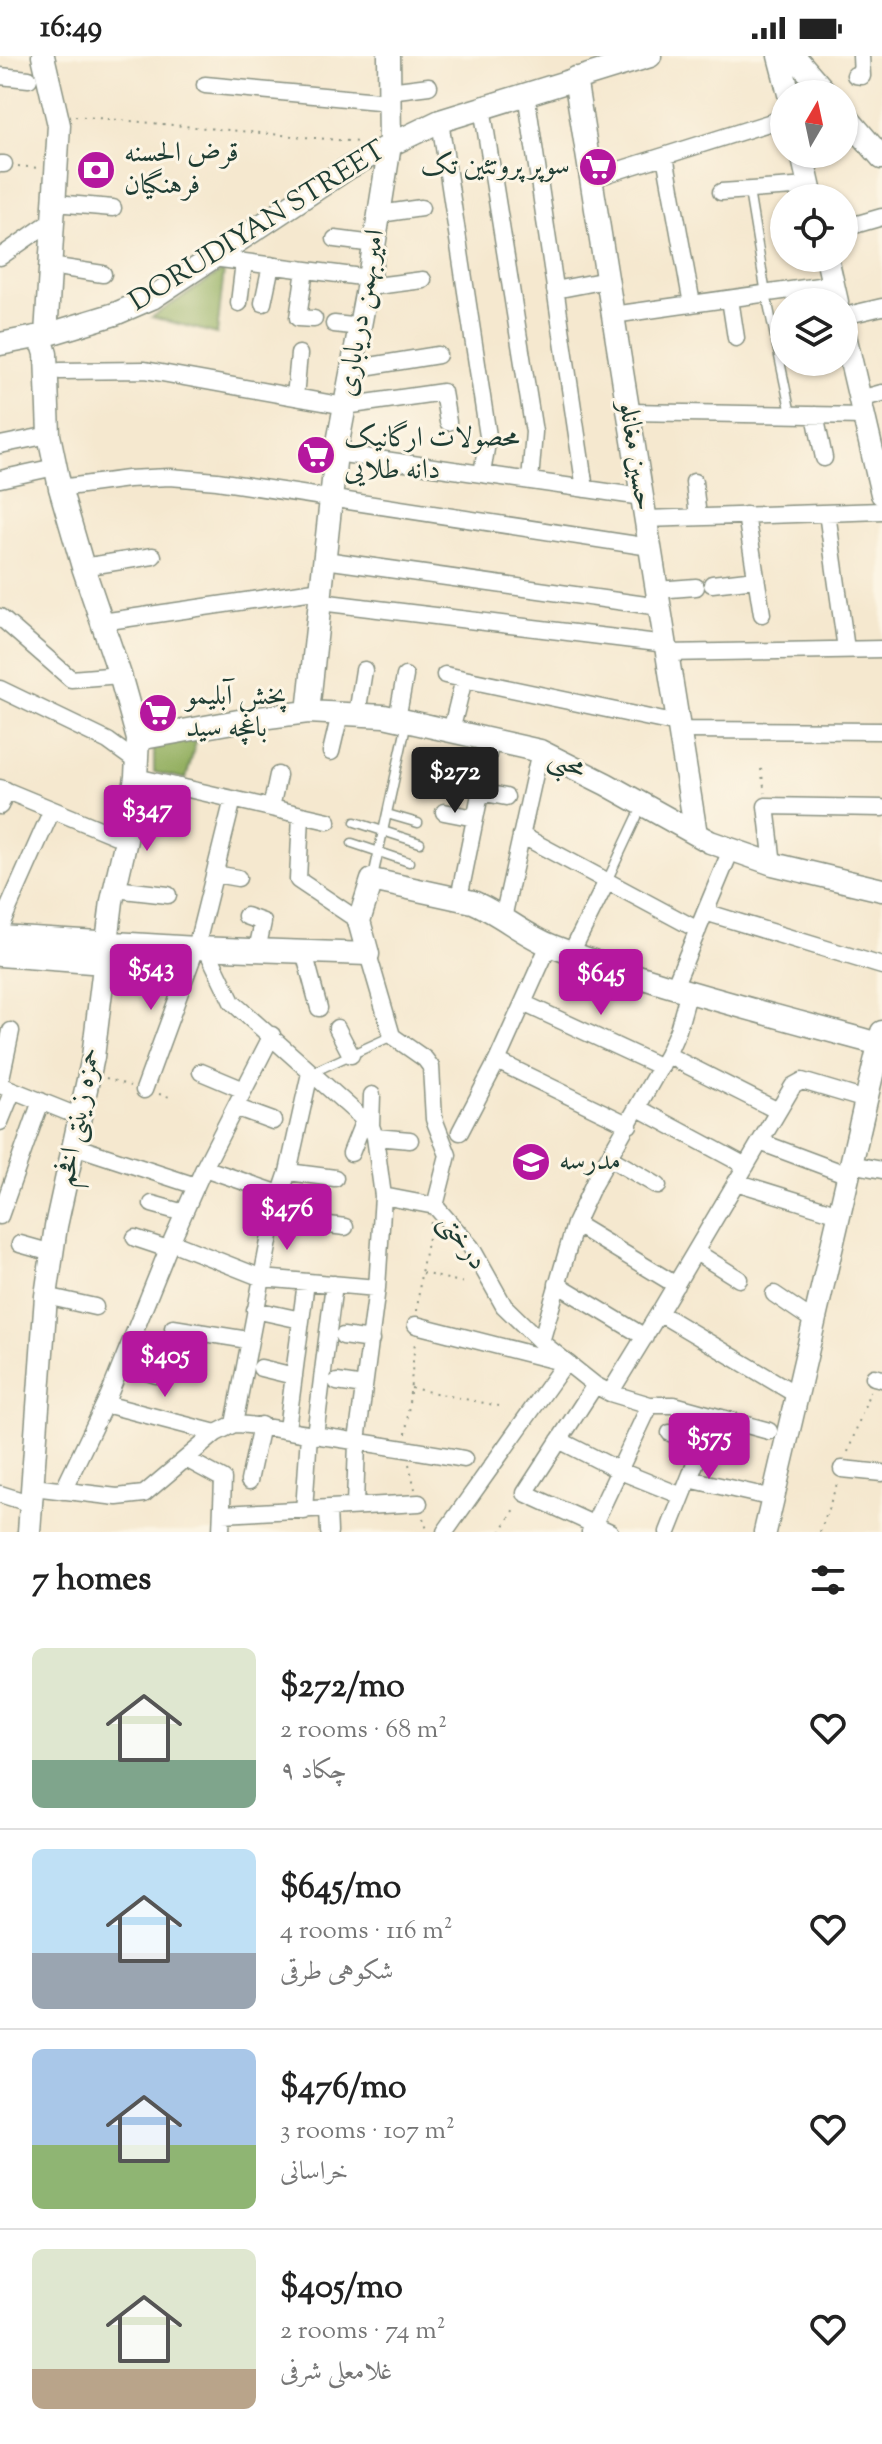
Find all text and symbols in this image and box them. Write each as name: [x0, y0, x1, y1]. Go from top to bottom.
text: 16:49: [40, 7, 102, 50]
north arrow: [770, 80, 858, 168]
map controls: [770, 80, 858, 376]
street label: DORUDIYAN STREET: [122, 132, 394, 322]
place label: قرض الحسنه فرهنگیان: [124, 134, 239, 206]
supermarket icon: سوپر پروتئین تک: [577, 146, 619, 188]
place label: سوپر پروتئین تک: [420, 147, 570, 187]
bank icon: قرض الحسنه فرهنگیان: [75, 149, 117, 191]
button: locate: [770, 184, 858, 272]
street label: امیربهمن دریاباری: [328, 226, 396, 400]
button: layers: [770, 288, 858, 376]
street label: حسین مغانلو: [606, 395, 663, 514]
place label: محصولات ارگانیک دانه طلایی: [344, 419, 520, 491]
supermarket icon: محصولات ارگانیک دانه طلایی: [295, 434, 337, 476]
place label: پخش آبلیمو باغچه سید: [183, 677, 287, 749]
supermarket icon: پخش آبلیمو باغچه سید: [137, 692, 179, 734]
street label: محبی: [542, 738, 592, 790]
pin: $272: [408, 747, 502, 815]
text: $272: [430, 754, 480, 791]
pin: $347: [100, 785, 194, 853]
text: $347: [122, 792, 172, 829]
pin: $543: [104, 944, 198, 1012]
pin: $645: [554, 949, 648, 1017]
text: $543: [128, 951, 174, 988]
text: $645: [577, 956, 625, 993]
street label: حمزه زینتی افخم: [46, 1044, 116, 1191]
school or university icon: مدرسه: [510, 1141, 552, 1183]
place label: مدرسه: [559, 1142, 621, 1182]
pin: $476: [240, 1184, 334, 1252]
text: $476: [261, 1191, 313, 1228]
street label: درختی: [427, 1205, 497, 1279]
pin: $405: [118, 1331, 212, 1399]
text: $405: [140, 1338, 190, 1375]
pin: $575: [662, 1413, 756, 1481]
text: $575: [687, 1420, 731, 1457]
text: 7 homes: [32, 1556, 151, 1605]
icon: filters: [806, 1558, 850, 1602]
text: $272/mo: [280, 1663, 405, 1712]
icon: home: [96, 1680, 192, 1776]
icon: heart: [806, 1706, 850, 1750]
text: 2 rooms · 68 m²: [280, 1712, 447, 1749]
text: چکاد ۹: [280, 1753, 347, 1790]
text: $645/mo: [280, 1864, 401, 1913]
icon: home: [96, 1881, 192, 1977]
icon: heart: [806, 1907, 850, 1951]
text: 4 rooms · 116 m²: [280, 1913, 453, 1950]
text: شکوهی طرقی: [280, 1954, 394, 1991]
text: $476/mo: [280, 2064, 407, 2113]
icon: home: [96, 2081, 192, 2177]
icon: heart: [806, 2107, 850, 2151]
text: 3 rooms · 107 m²: [280, 2113, 455, 2150]
text: خراسانی: [280, 2154, 348, 2191]
text: $405/mo: [280, 2264, 403, 2313]
icon: home: [96, 2281, 192, 2377]
icon: heart: [806, 2307, 850, 2351]
text: 2 rooms · 74 m²: [280, 2313, 445, 2350]
text: غلامعلی شرفی: [280, 2354, 392, 2391]

